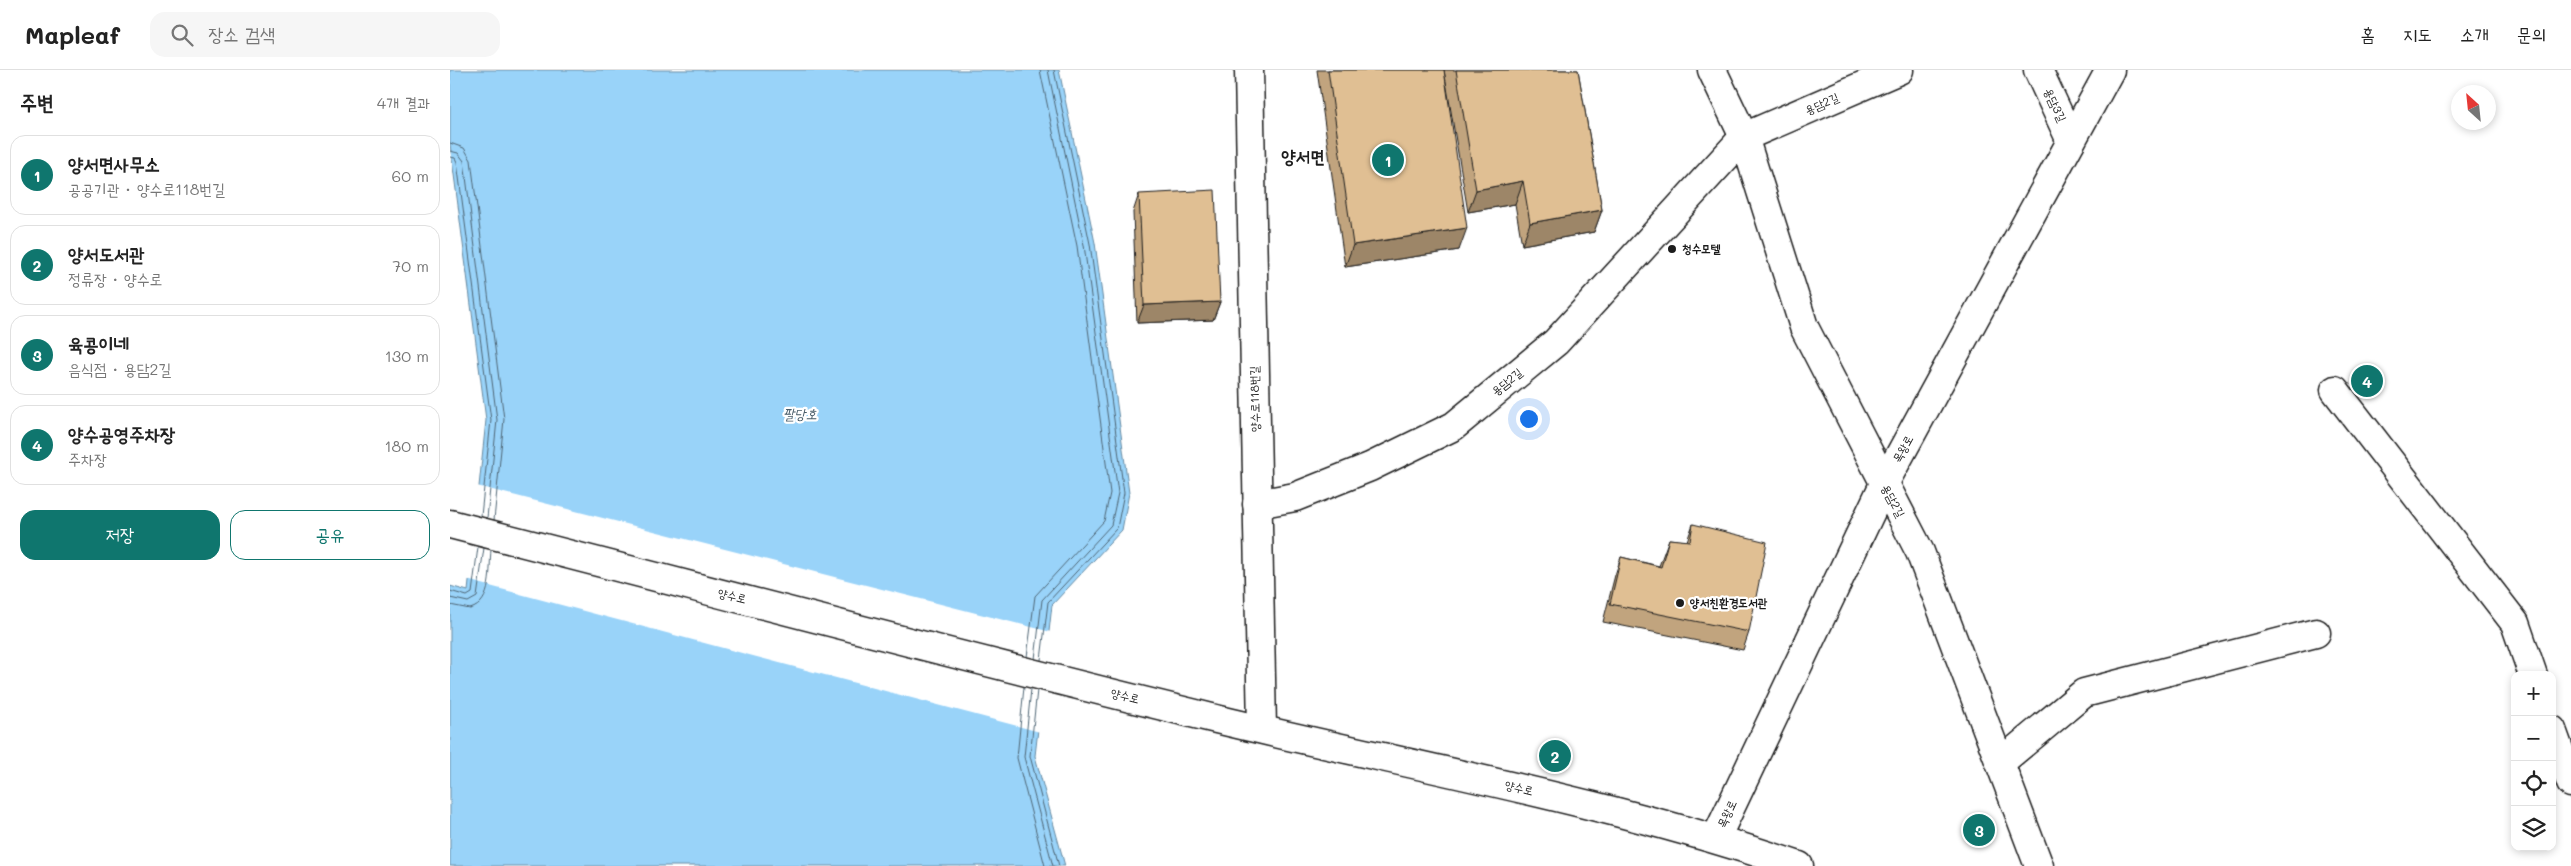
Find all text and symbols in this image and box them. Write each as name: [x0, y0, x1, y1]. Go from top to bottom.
search box: [150, 12, 500, 57]
text: Mapleaf: [25, 19, 120, 50]
icon: search: [168, 21, 196, 49]
text: 장소 검색: [208, 21, 275, 46]
text: 홈: [2361, 22, 2375, 46]
text: 지도: [2403, 22, 2432, 46]
text: 소개: [2460, 22, 2489, 46]
text: 문의: [2517, 22, 2546, 46]
street label: 용담3길: [2041, 85, 2071, 125]
north arrow: [2451, 85, 2496, 130]
text: 주변: [20, 88, 54, 115]
street label: 용담2길: [1802, 88, 1841, 118]
text: 4개 결과: [377, 92, 430, 113]
pin: 1: [1372, 141, 1404, 179]
district label: 양서면: [1281, 144, 1325, 168]
text: 양서면사무소: [68, 151, 160, 176]
text: 1: [33, 165, 41, 186]
text: 60 m: [392, 165, 429, 186]
text: 공공기관 · 양수로118번길: [68, 178, 225, 199]
place label: 청수모텔: [1682, 240, 1721, 256]
text: 양서도서관: [68, 241, 144, 266]
marker: 청수모텔: [1666, 243, 1678, 255]
text: 2: [33, 255, 41, 276]
text: 70 m: [392, 255, 429, 276]
text: 정류장 · 양수로: [68, 268, 162, 289]
text: 육콩이네: [68, 331, 129, 356]
text: 3: [32, 345, 42, 366]
text: 130 m: [385, 345, 429, 366]
text: 음식점 · 용담2길: [68, 358, 171, 379]
pin: 4: [2351, 362, 2383, 400]
street label: 용담2길: [1487, 364, 1526, 399]
street label: 양수로118번길: [1245, 365, 1263, 432]
water label: 팔당호: [783, 404, 817, 423]
your location: [1516, 406, 1542, 432]
text: 양수공영주차장: [68, 421, 175, 446]
street label: 목왕로: [1888, 432, 1916, 465]
text: 4: [32, 435, 42, 456]
text: 180 m: [384, 435, 429, 456]
text: 주차장: [68, 448, 107, 469]
street label: 용담2길: [1878, 481, 1909, 520]
button: 저장: [20, 510, 220, 560]
button: 공유: [230, 510, 430, 560]
street label: 양수로: [716, 584, 748, 606]
place label: 양서친환경도서관: [1690, 594, 1768, 610]
marker: 양서친환경도서관: [1674, 597, 1686, 609]
map controls: [2511, 671, 2556, 851]
button: +: [2511, 671, 2556, 716]
street label: 양수로: [1109, 684, 1141, 706]
button: −: [2511, 716, 2556, 761]
pin: 2: [1539, 737, 1571, 775]
button: locate: [2511, 761, 2556, 806]
street label: 양수로: [1503, 776, 1535, 798]
street label: 목왕로: [1713, 797, 1739, 830]
button: layers: [2511, 806, 2556, 851]
pin: 3: [1963, 811, 1995, 849]

